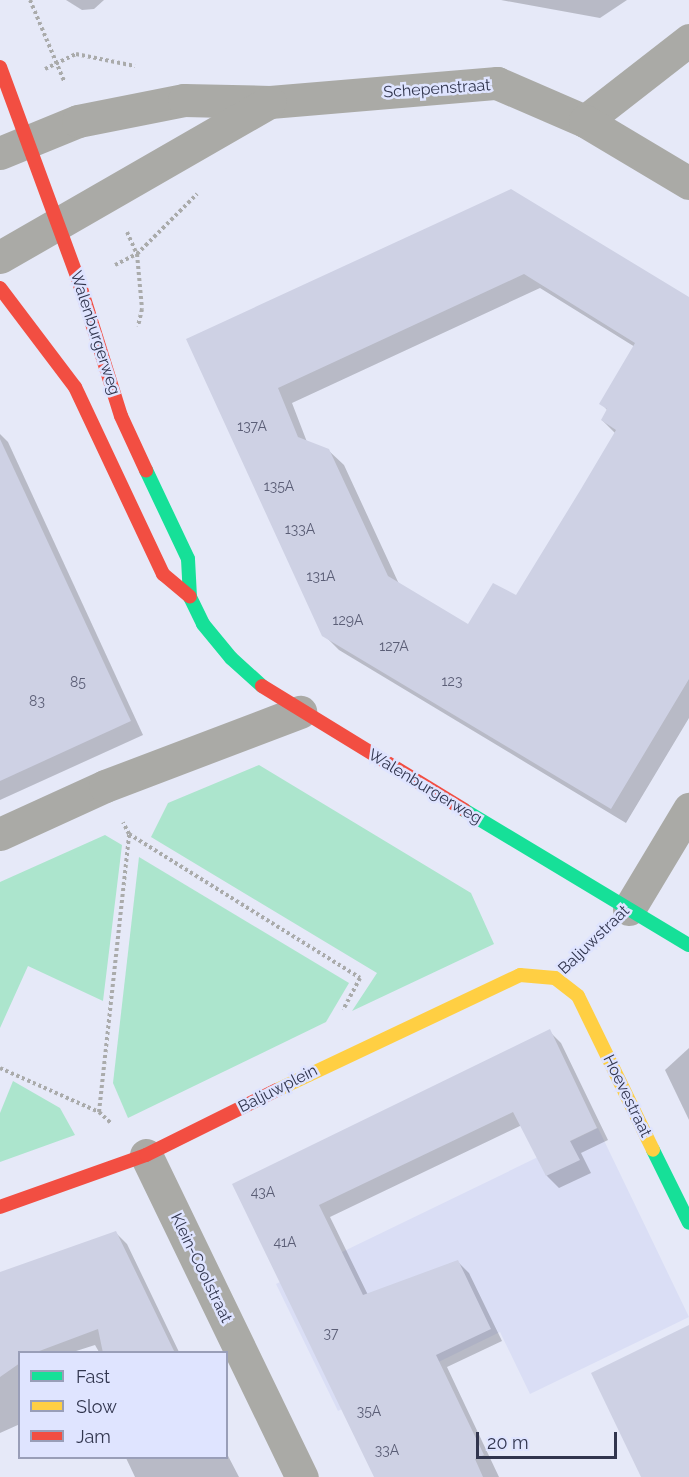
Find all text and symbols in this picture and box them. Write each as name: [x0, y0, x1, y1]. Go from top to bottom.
street label: Schepenstraat: [383, 76, 491, 102]
street label: Walenburgerweg: [66, 269, 124, 397]
house number: 137A: [237, 418, 267, 434]
house number: 135A: [264, 478, 294, 494]
house number: 133A: [285, 521, 315, 537]
house number: 131A: [307, 568, 335, 584]
house number: 129A: [333, 612, 363, 628]
house number: 127A: [379, 638, 409, 654]
house number: 123: [442, 673, 462, 689]
house number: 85: [70, 674, 86, 690]
house number: 83: [29, 693, 45, 709]
street label: Walenburgerweg: [365, 745, 485, 829]
street label: Baljuwstraat: [555, 901, 633, 979]
street label: Hoevestraat: [599, 1052, 655, 1140]
street label: Baljuwplein: [235, 1061, 321, 1117]
house number: 43A: [251, 1184, 275, 1200]
street label: Klein-Coolstraat: [166, 1210, 236, 1326]
house number: 41A: [273, 1234, 297, 1250]
house number: 37: [324, 1325, 338, 1341]
legend: [18, 1351, 228, 1459]
text: Fast: [76, 1366, 110, 1387]
text: Slow: [76, 1396, 117, 1417]
house number: 35A: [357, 1403, 381, 1419]
scale bar: [479, 1420, 620, 1458]
text: Jam: [76, 1426, 111, 1447]
text: 20 m: [487, 1432, 529, 1453]
house number: 33A: [375, 1442, 399, 1458]

